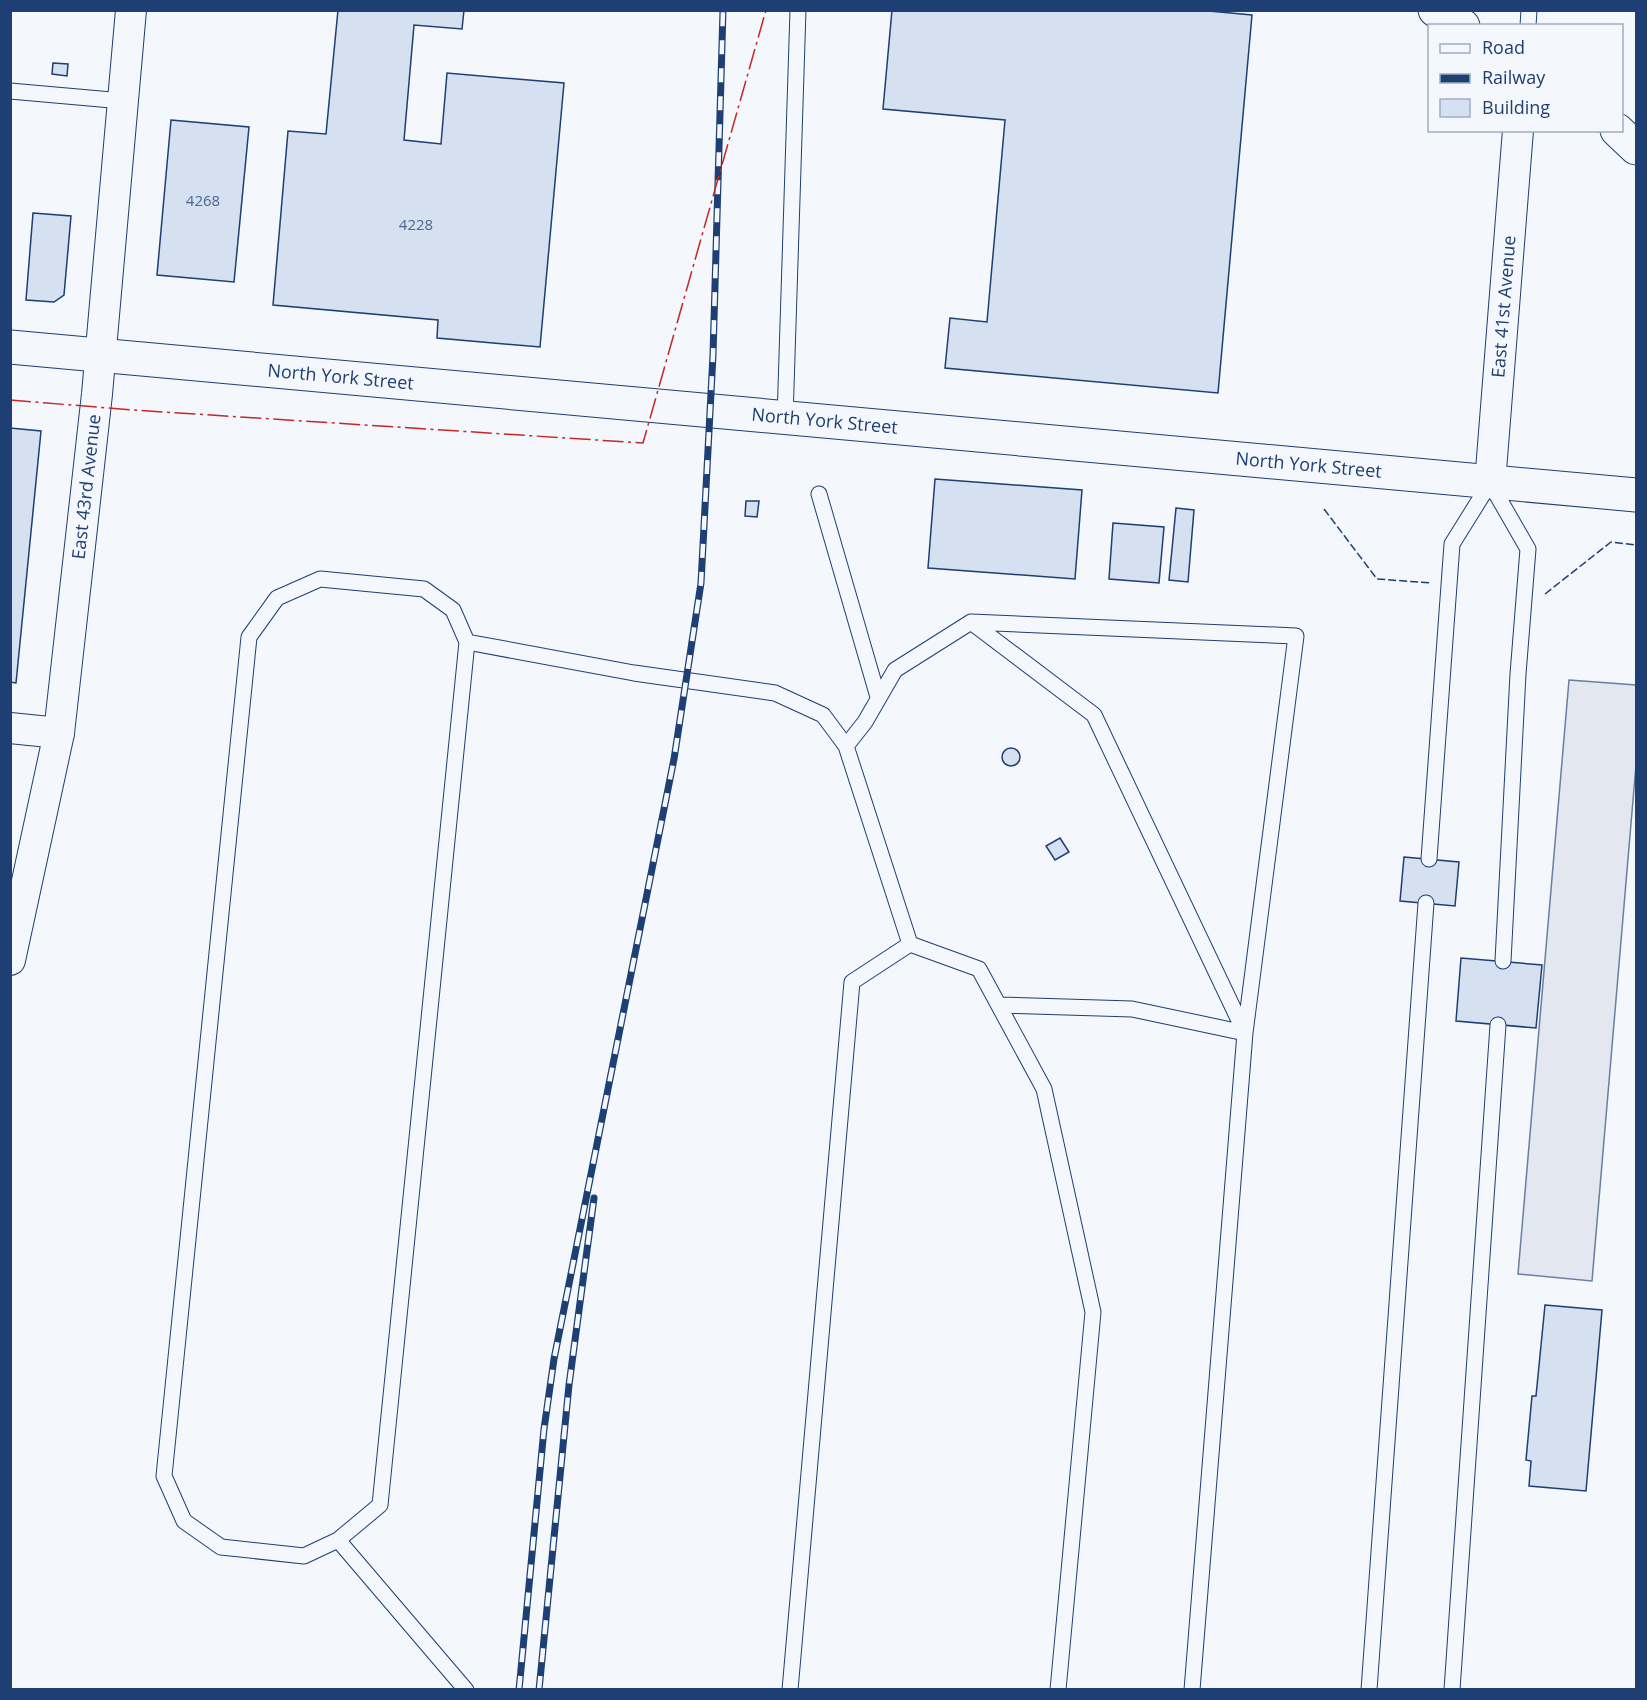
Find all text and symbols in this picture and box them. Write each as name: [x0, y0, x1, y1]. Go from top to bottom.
legend: [1428, 24, 1623, 132]
text: Road: [1482, 35, 1525, 59]
text: Railway: [1482, 65, 1546, 89]
text: Building: [1482, 95, 1550, 119]
house number: 4268: [186, 190, 220, 210]
house number: 4228: [399, 214, 433, 234]
street label: East 41st Avenue: [1485, 234, 1521, 379]
street label: North York Street: [267, 358, 415, 395]
street label: North York Street: [751, 402, 899, 439]
street label: East 43rd Avenue: [66, 413, 106, 561]
street label: North York Street: [1235, 446, 1383, 483]

